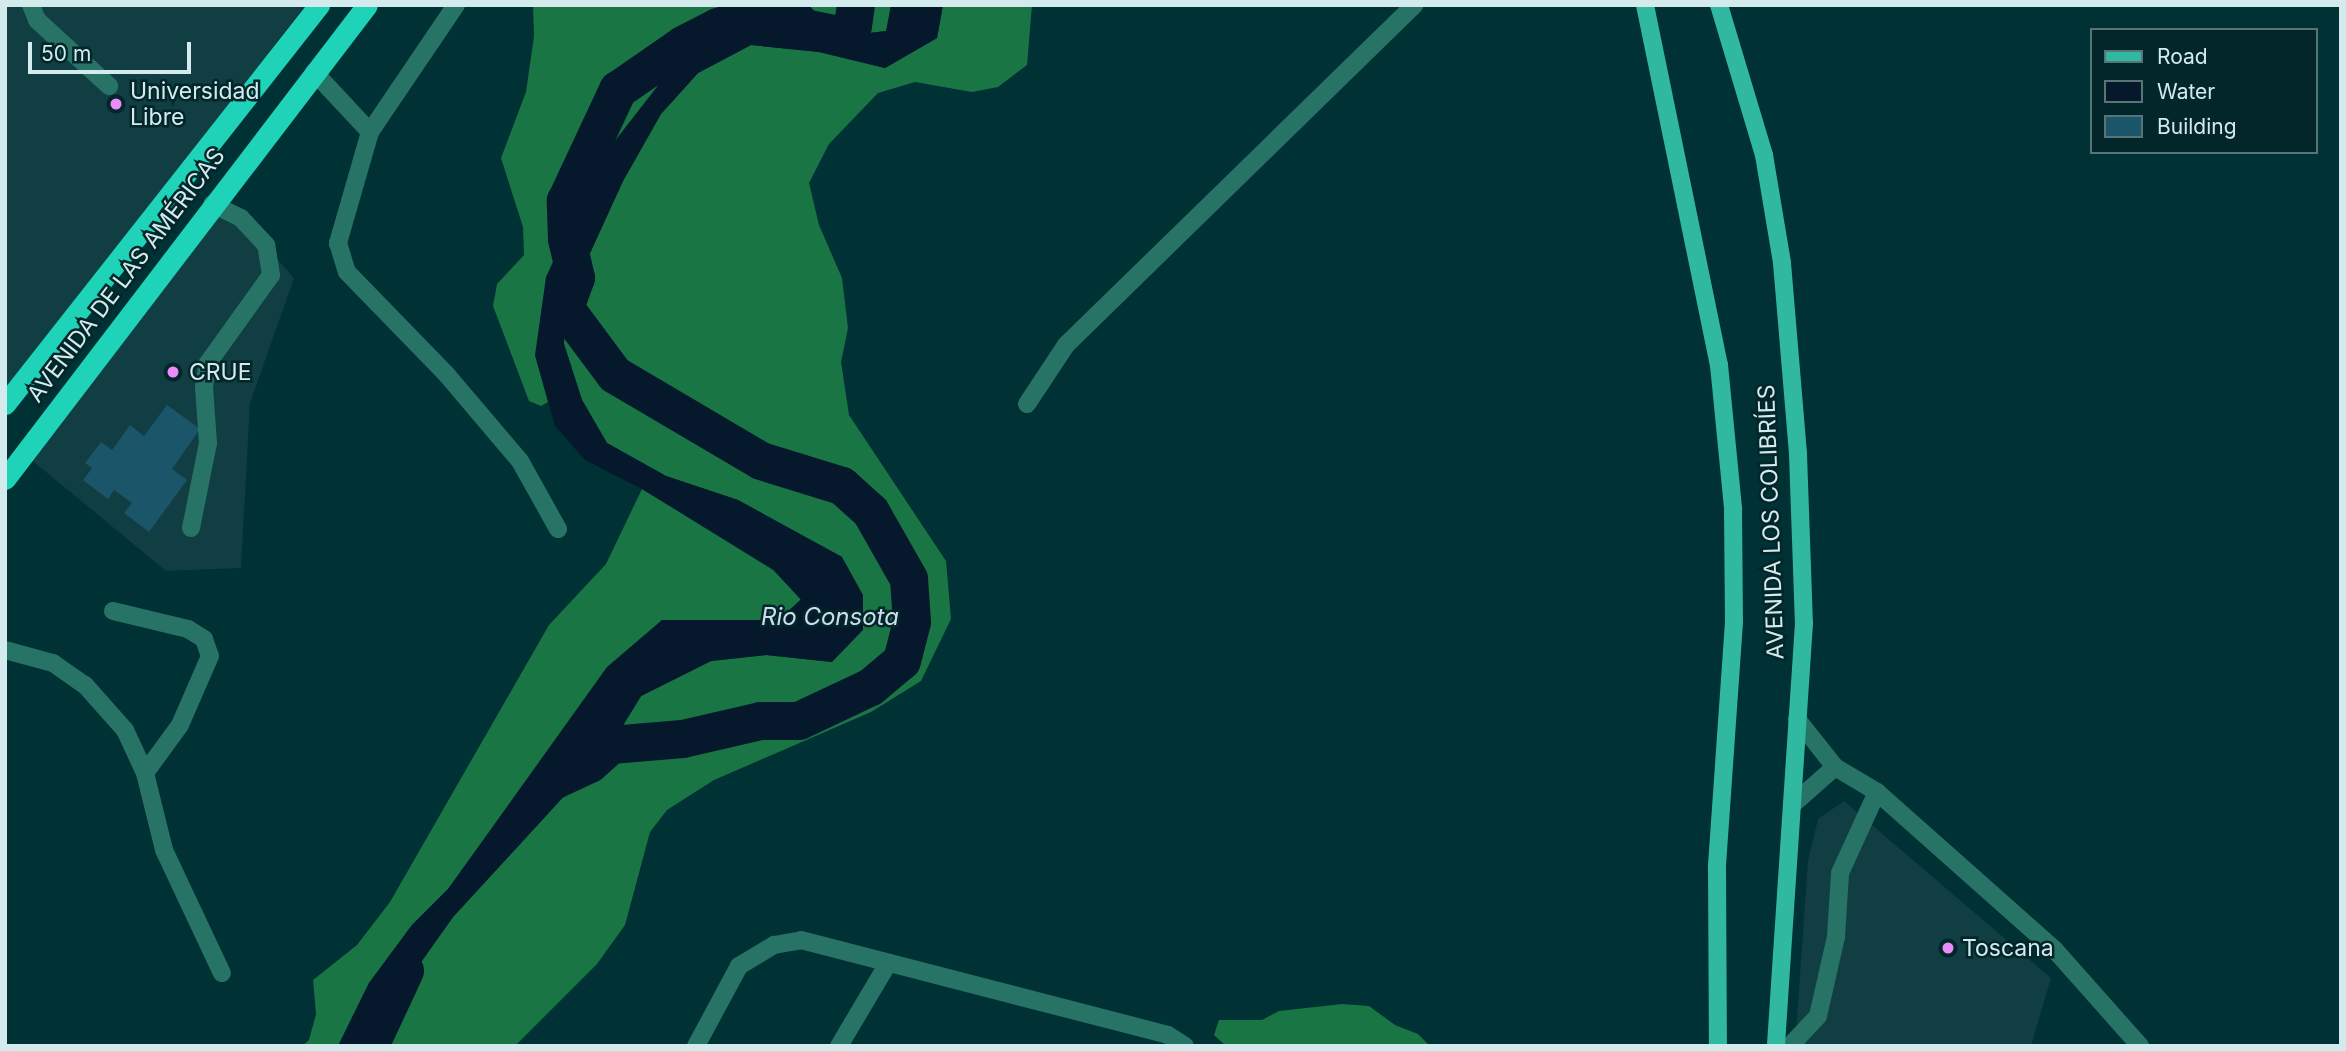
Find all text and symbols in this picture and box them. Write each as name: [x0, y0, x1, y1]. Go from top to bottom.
scale bar: [32, 28, 194, 72]
legend: [2090, 28, 2318, 154]
text: 50 m: [41, 41, 91, 66]
text: Road: [2157, 44, 2208, 69]
place label: Universidad Libre: [130, 77, 260, 131]
text: Water: [2157, 79, 2215, 104]
marker: Universidad Libre: [108, 96, 124, 112]
text: Building: [2157, 114, 2237, 139]
street label: AVENIDA DE LAS AMÉRICAS: [21, 142, 231, 408]
place label: CRUE: [189, 358, 252, 386]
marker: CRUE: [163, 362, 183, 382]
street label: AVENIDA LOS COLIBRÍES: [1752, 384, 1790, 660]
water label: Rio Consota: [761, 603, 899, 631]
place label: Toscana: [1962, 934, 2054, 962]
marker: Toscana: [1940, 940, 1956, 956]

